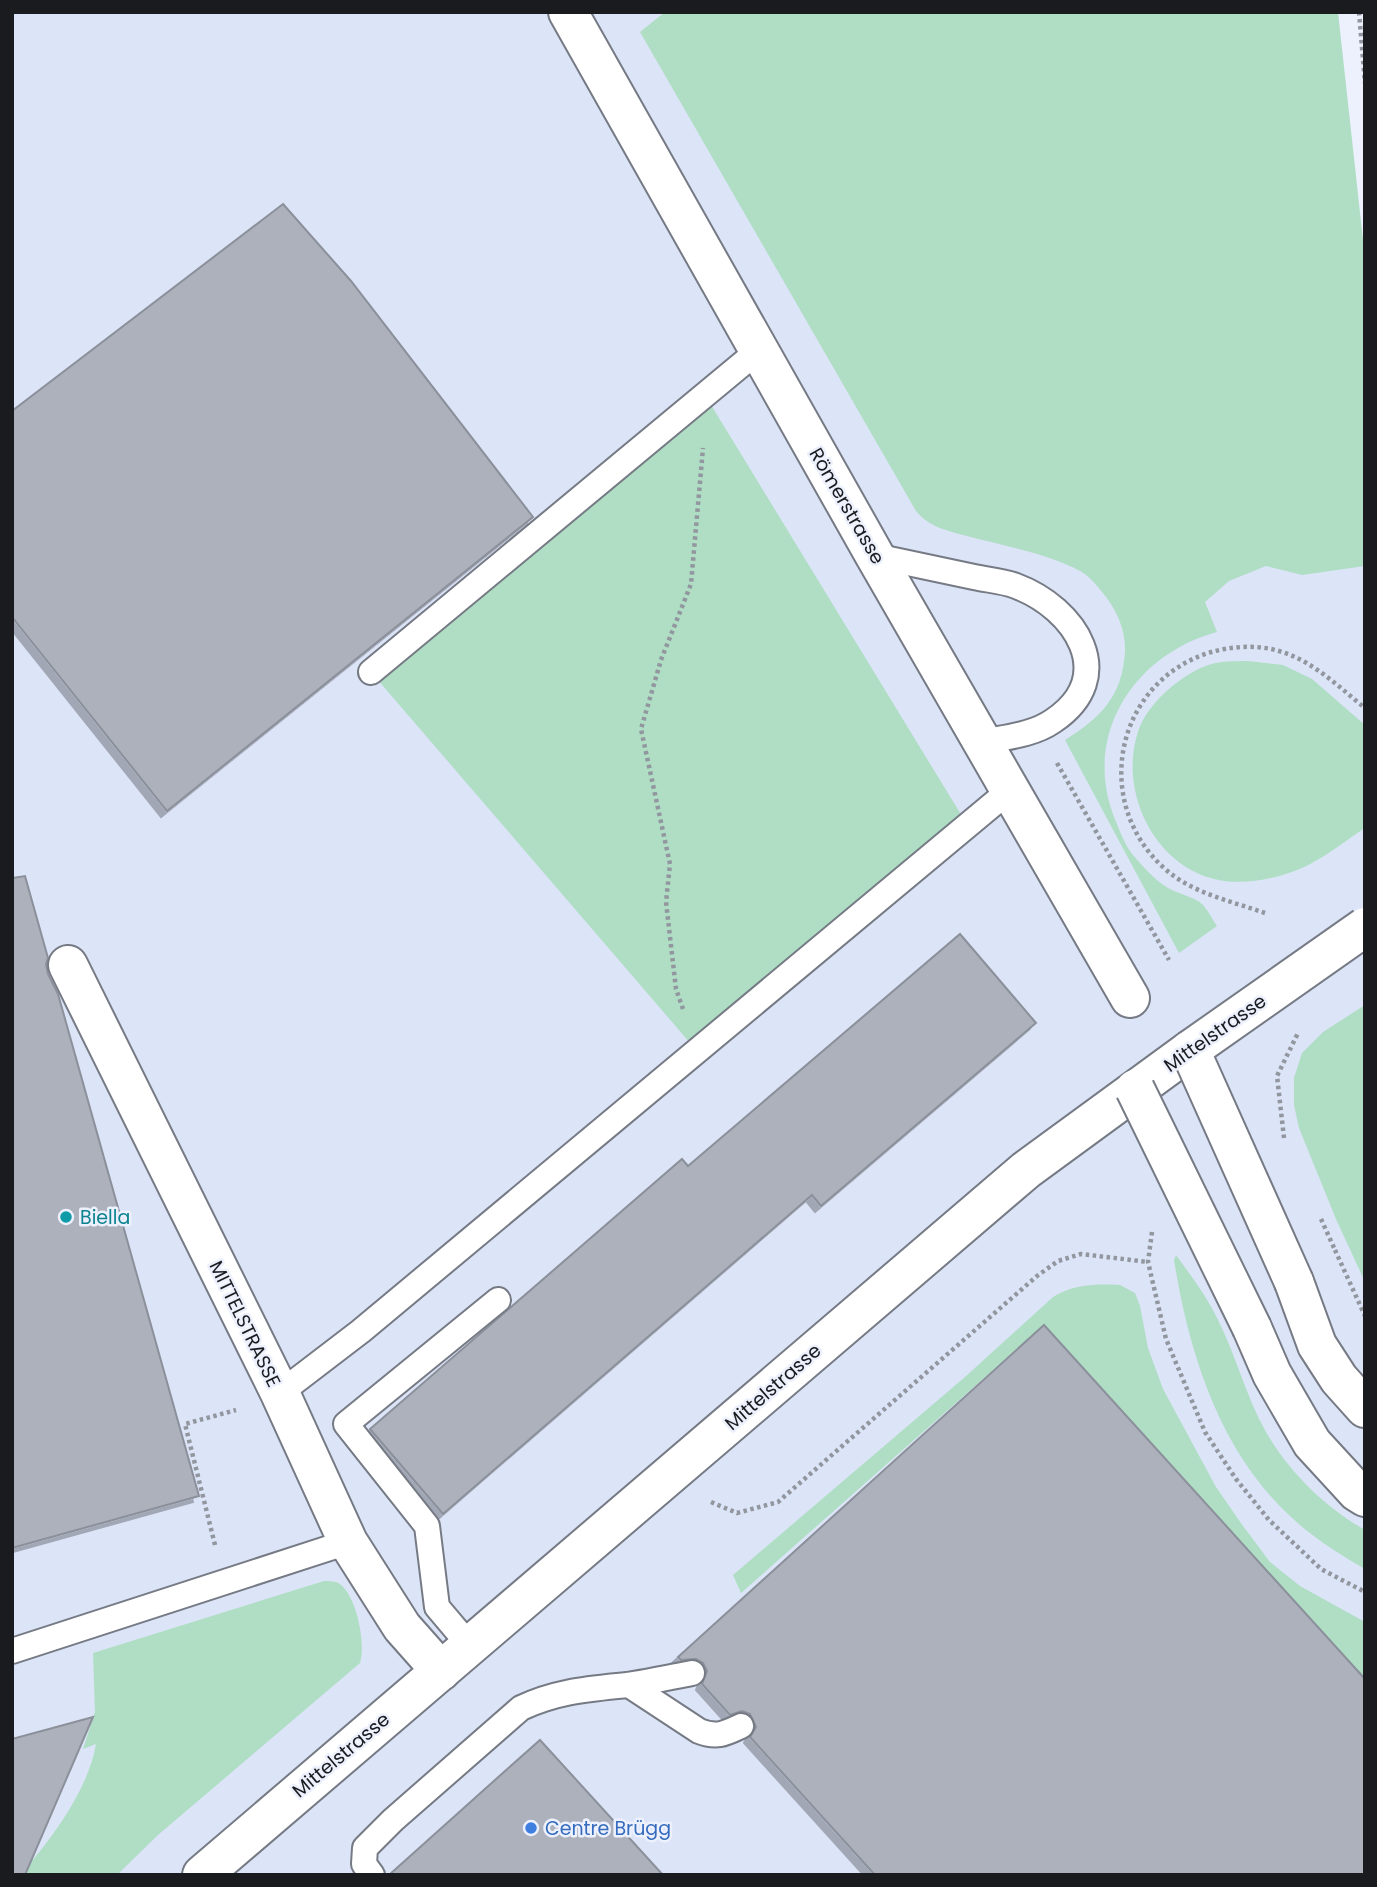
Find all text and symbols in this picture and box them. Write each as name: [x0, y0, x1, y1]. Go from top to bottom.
street label: Römerstrasse: [803, 443, 891, 569]
street label: Mittelstrasse: [1158, 988, 1272, 1078]
place label: Biella: [80, 1204, 130, 1231]
marker: Biella: [58, 1209, 74, 1225]
street label: MITTELSTRASSE: [203, 1256, 287, 1392]
street label: Mittelstrasse: [719, 1338, 827, 1436]
street label: Mittelstrasse: [286, 1706, 396, 1804]
place label: Centre Brügg: [545, 1815, 671, 1842]
marker: Centre Brügg: [523, 1820, 539, 1836]

